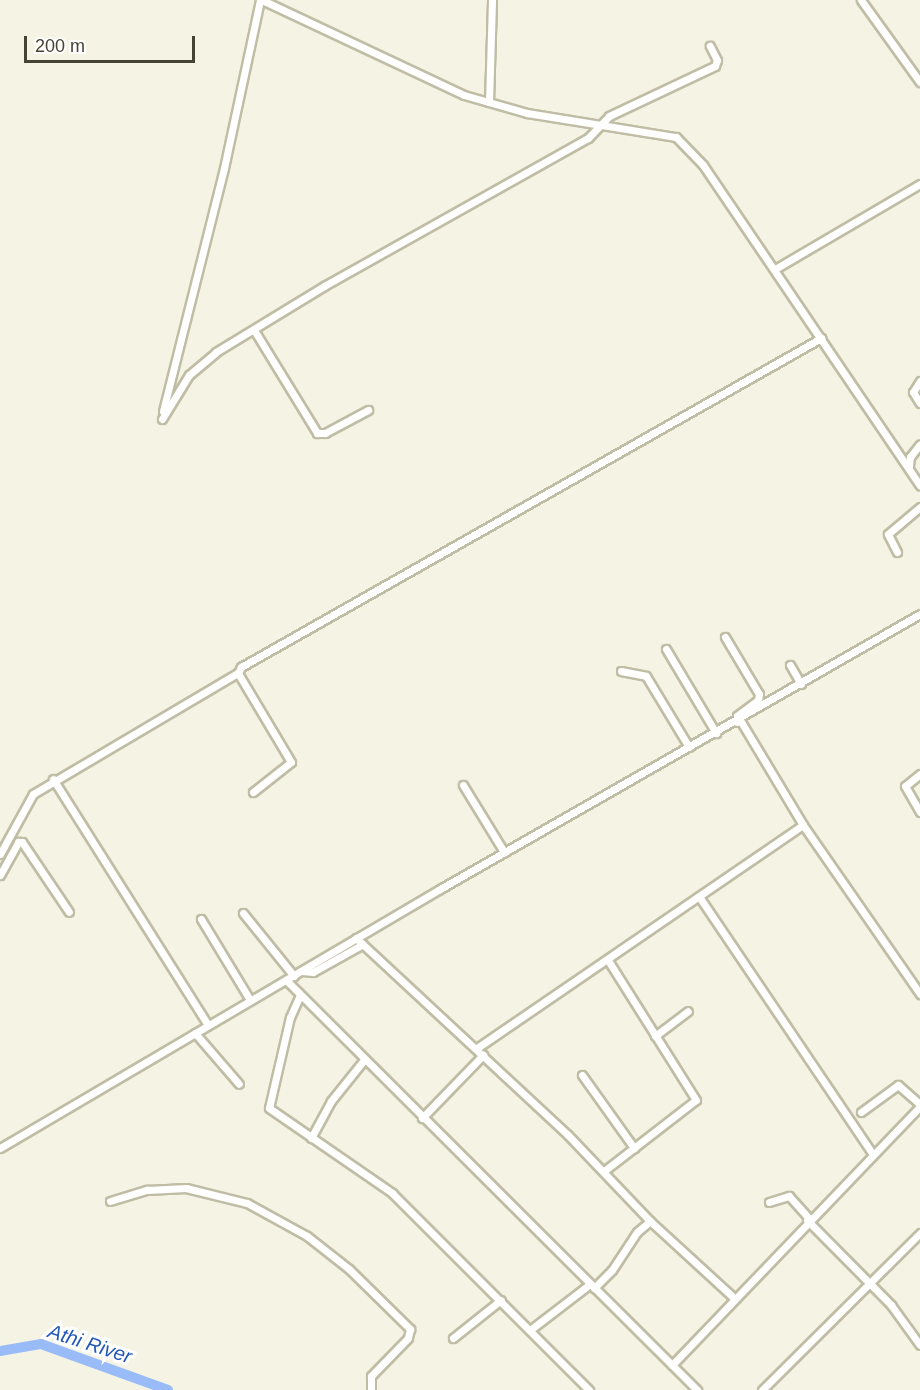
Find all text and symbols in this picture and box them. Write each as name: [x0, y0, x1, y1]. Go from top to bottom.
scale bar: [27, 24, 198, 62]
text: 200 m: [35, 36, 85, 56]
water label: Athi River: [45, 1319, 135, 1369]

